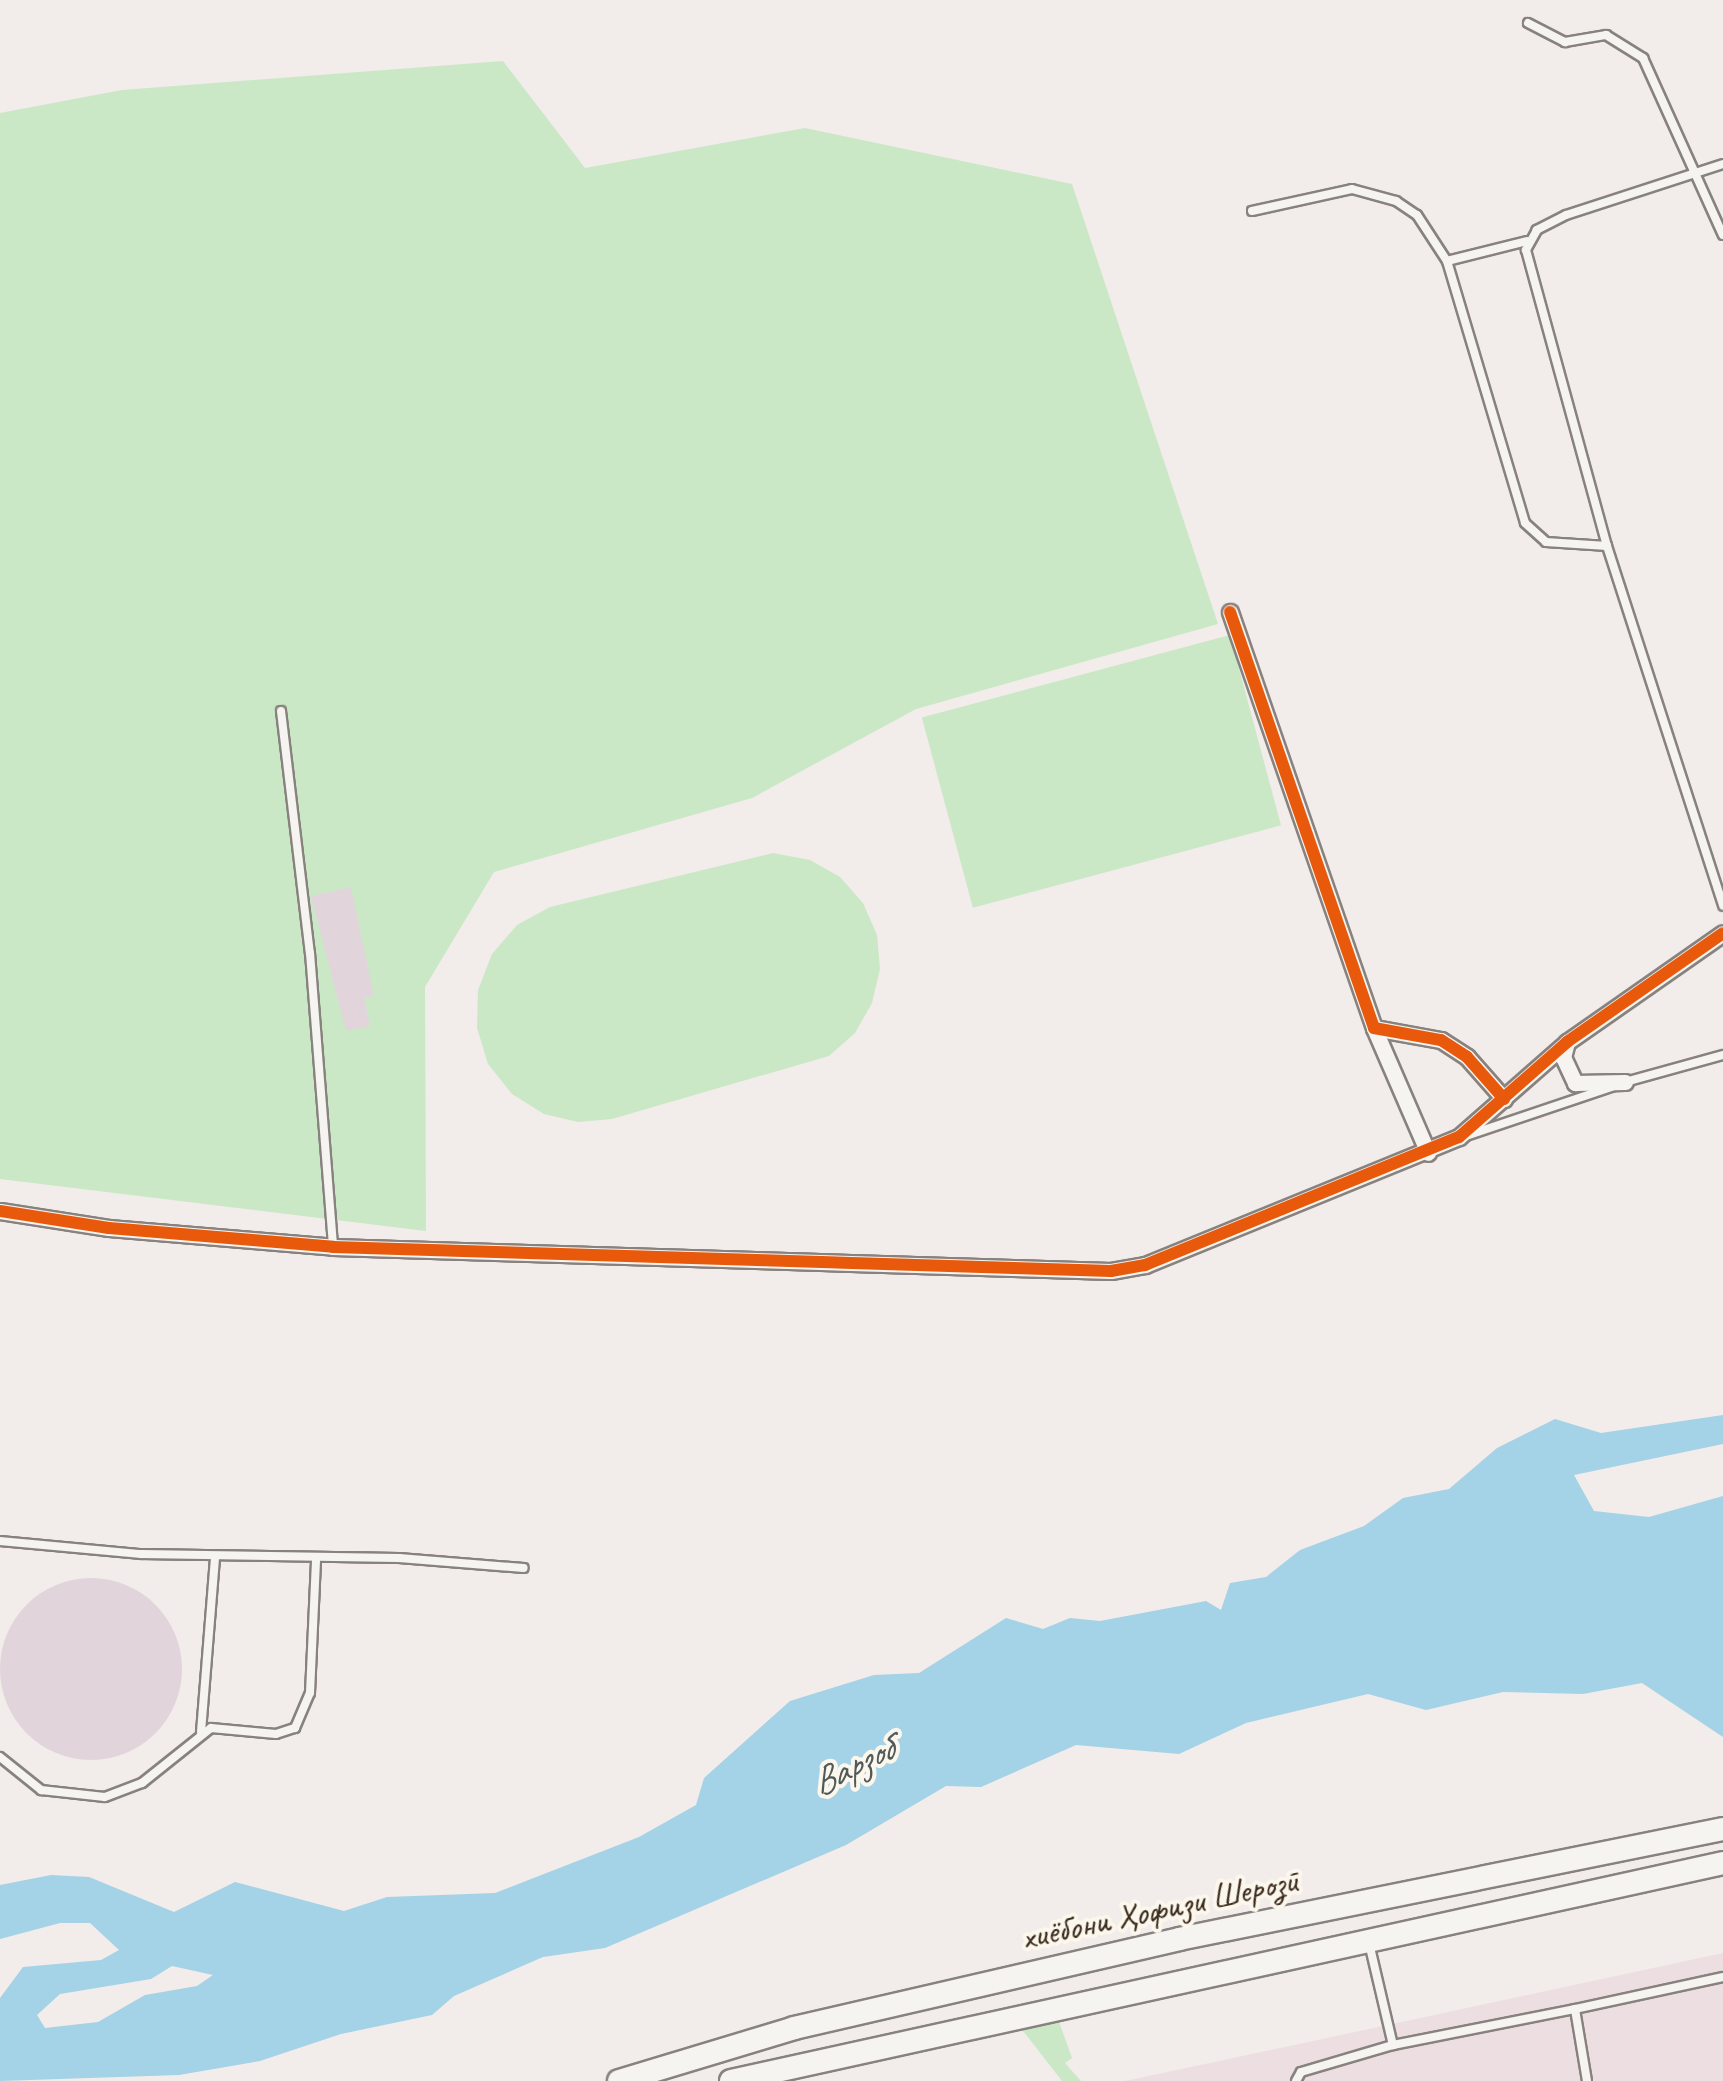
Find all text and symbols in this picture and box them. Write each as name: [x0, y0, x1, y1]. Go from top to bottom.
water label: Варзоб: [803, 1726, 901, 1806]
street label: хиёбони Ҳофизи Шерозӣ: [1017, 1859, 1303, 1959]

